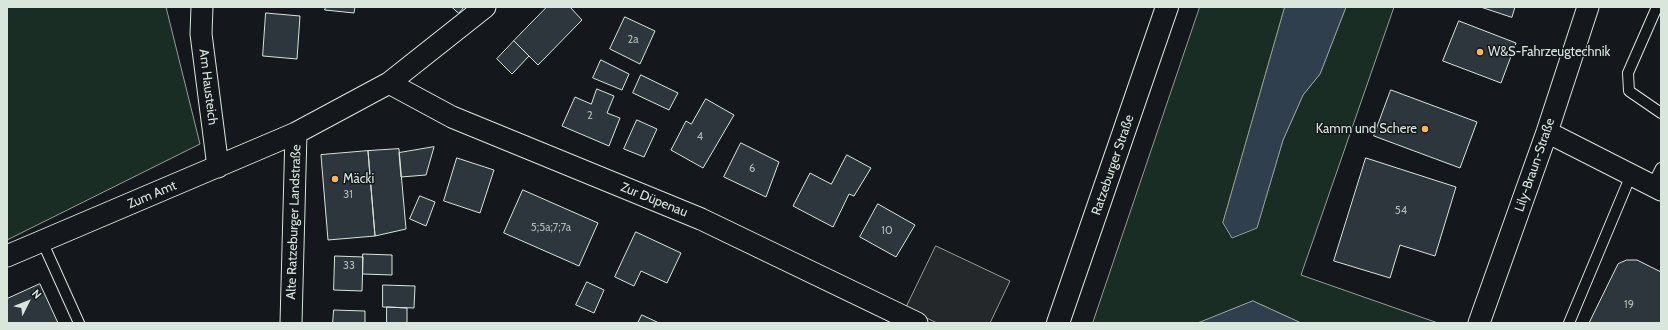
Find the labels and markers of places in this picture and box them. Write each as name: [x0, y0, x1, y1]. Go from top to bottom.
place label: W&S-Fahrzeugtechnik: [1488, 44, 1610, 60]
marker: W&S-Fahrzeugtechnik: [1475, 47, 1485, 57]
place label: Kamm und Schere: [1316, 121, 1417, 137]
marker: Kamm und Schere: [1420, 124, 1430, 134]
place label: Mäcki: [343, 171, 374, 187]
marker: Mäcki: [330, 174, 340, 184]

